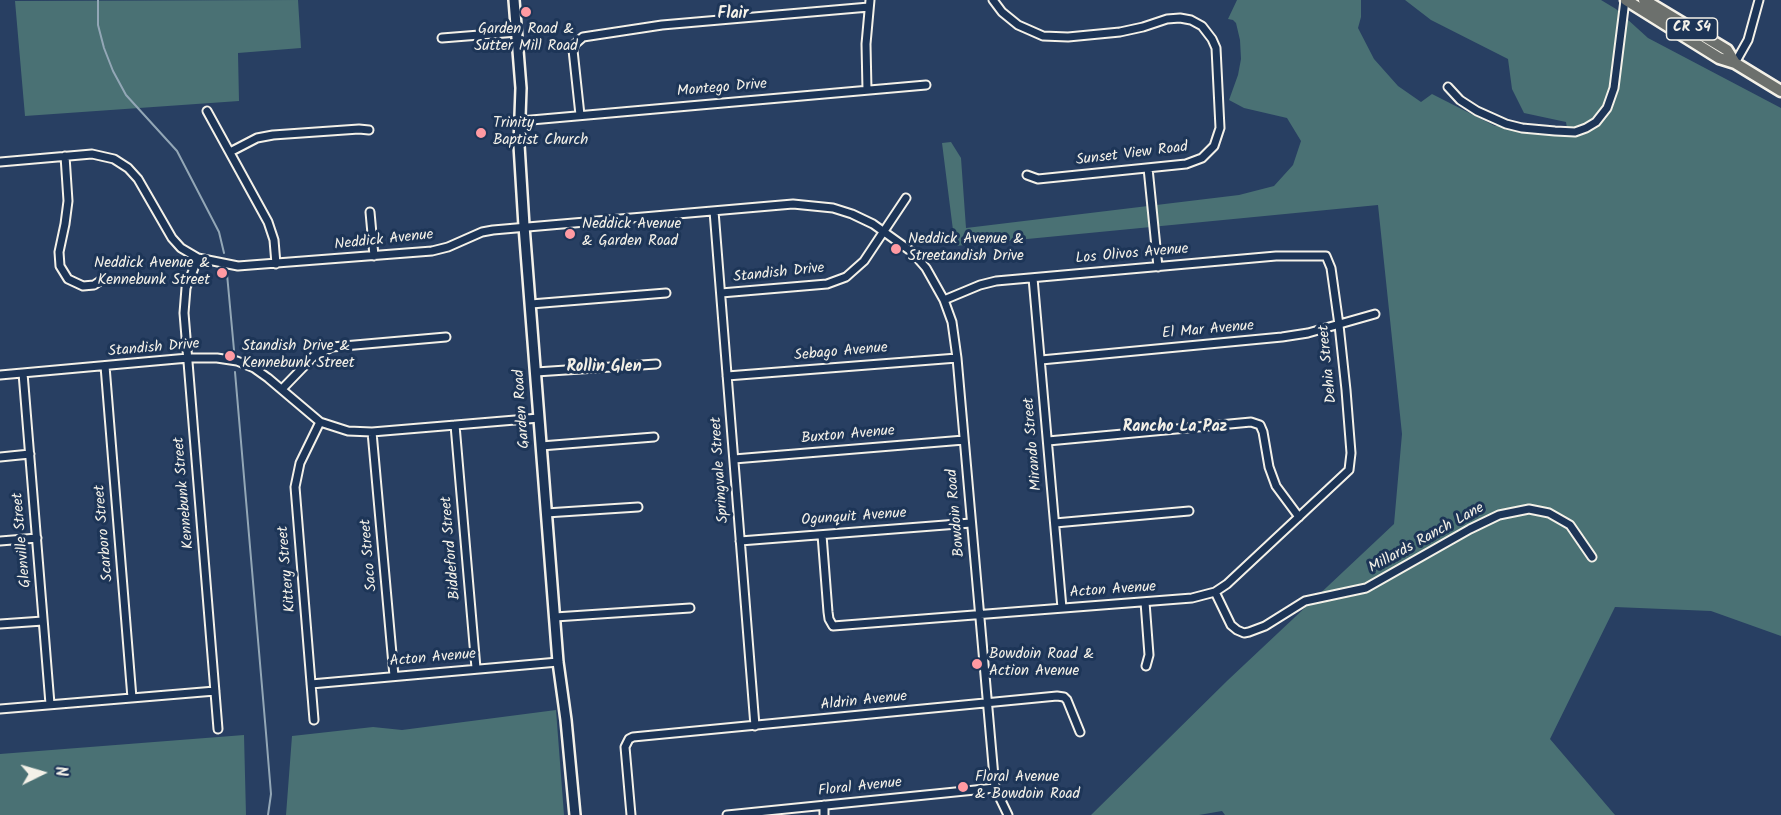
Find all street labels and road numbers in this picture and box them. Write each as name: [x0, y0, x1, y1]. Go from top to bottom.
road number: CR S4: [1666, 18, 1718, 40]
street label: Montego Drive: [676, 76, 768, 102]
street label: Sunset View Road: [1075, 139, 1189, 171]
street label: Neddick Avenue: [334, 227, 434, 255]
street label: Los Olivos Avenue: [1075, 241, 1189, 269]
street label: Standish Drive: [733, 260, 825, 288]
street label: El Mar Avenue: [1161, 318, 1255, 344]
street label: Dehia Street: [1316, 324, 1342, 404]
street label: Standish Drive: [108, 336, 200, 362]
street label: Sebago Avenue: [794, 340, 888, 366]
street label: Garden Road: [511, 369, 535, 449]
street label: Mirando Street: [1021, 397, 1047, 491]
street label: Springvale Street: [708, 416, 734, 524]
street label: Buxton Avenue: [800, 423, 896, 449]
street label: Kennebunk Street: [171, 436, 199, 550]
street label: Bowdoin Road: [944, 468, 970, 558]
street label: Scarboro Street: [92, 484, 118, 582]
street label: Glenville Street: [10, 492, 36, 588]
street label: Biddeford Street: [439, 496, 465, 600]
street label: Millards Ranch Lane: [1366, 500, 1488, 578]
street label: Ogunquit Avenue: [801, 505, 907, 531]
street label: Saco Street: [358, 518, 382, 592]
street label: Kittery Street: [275, 525, 301, 613]
street label: Acton Avenue: [1069, 579, 1157, 603]
street label: Acton Avenue: [389, 646, 477, 672]
street label: Aldrin Avenue: [820, 689, 908, 715]
street label: Floral Avenue: [817, 775, 903, 801]

